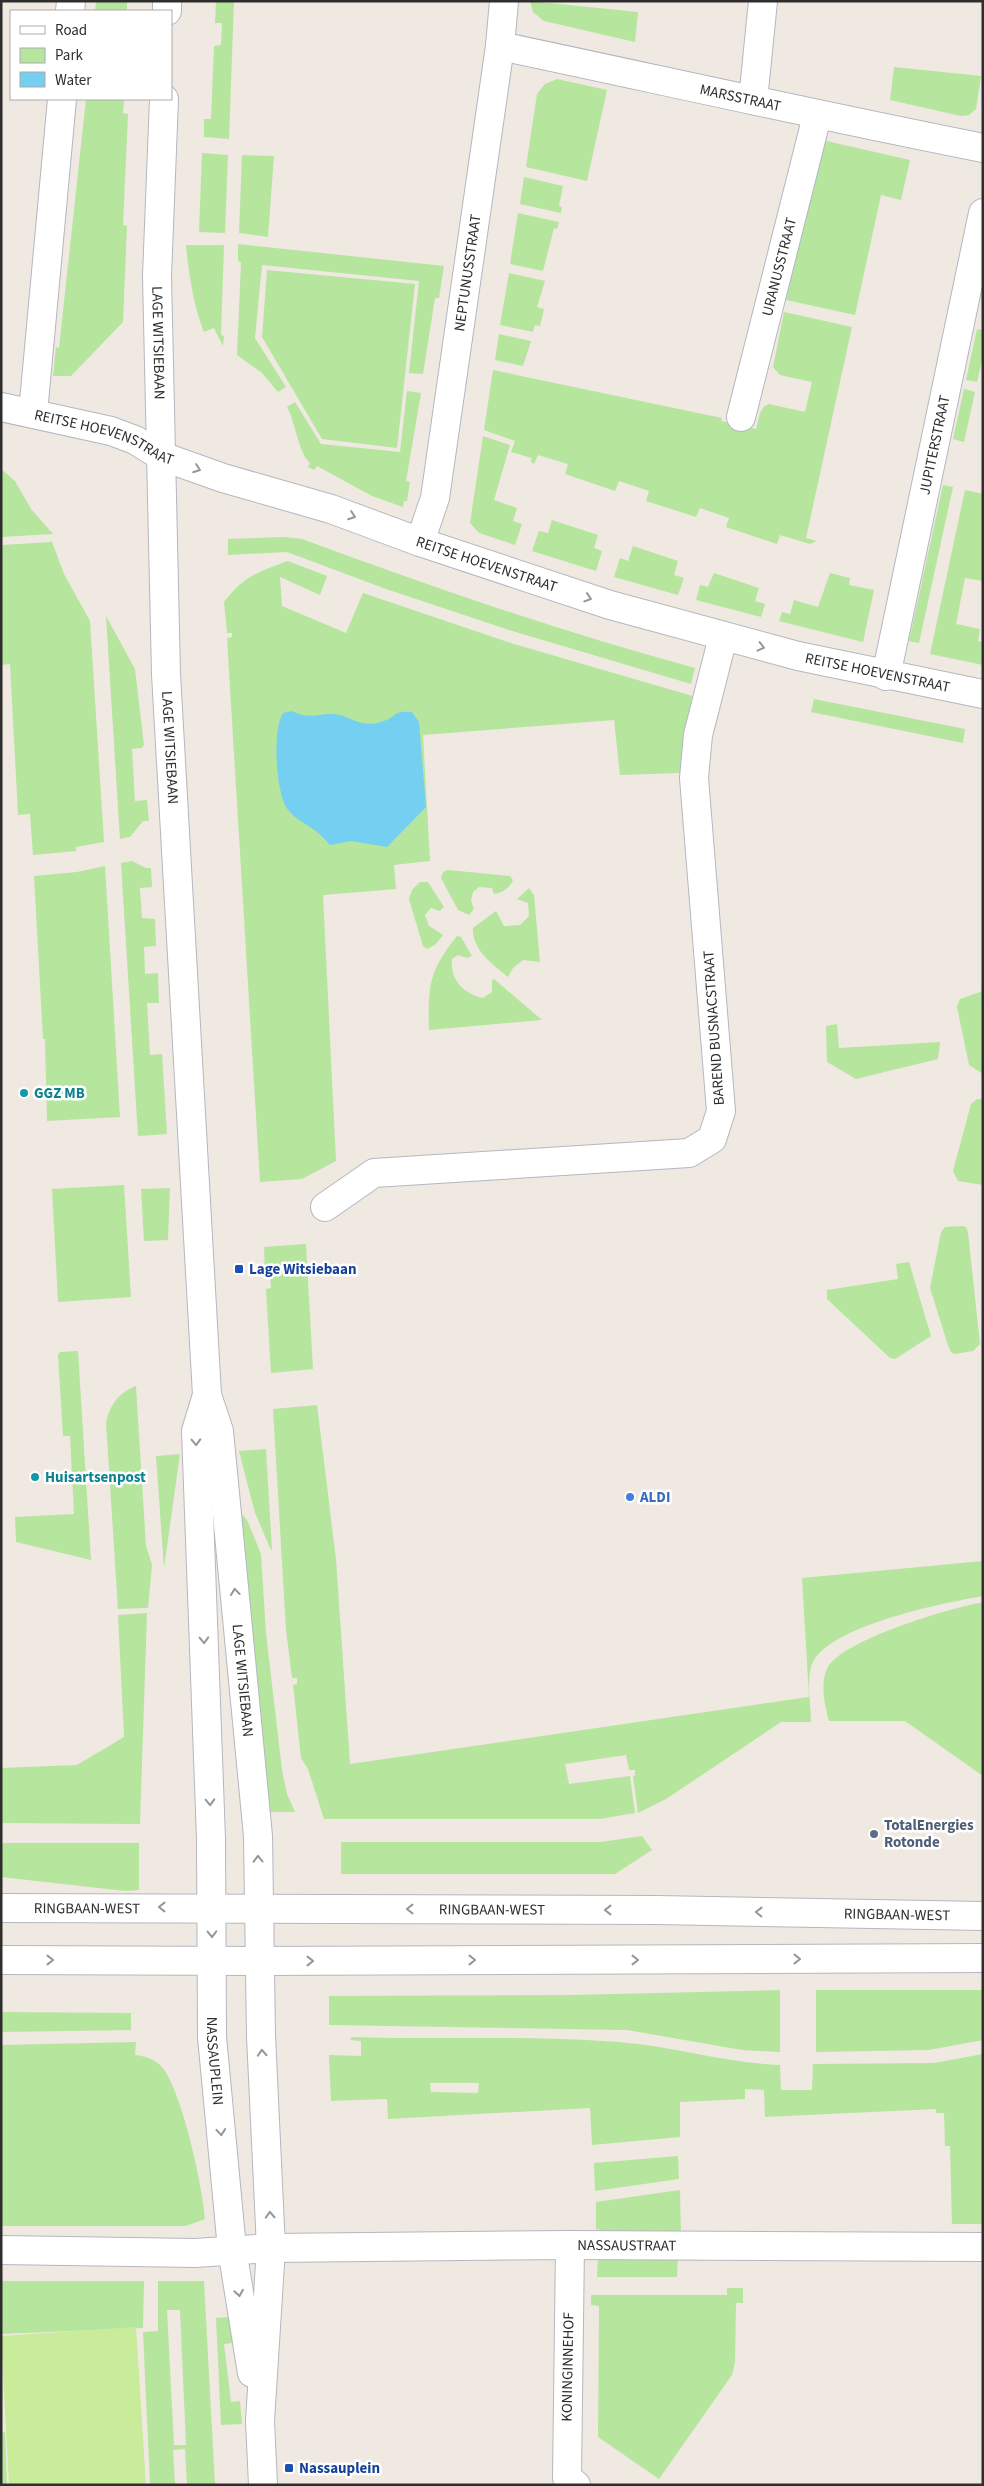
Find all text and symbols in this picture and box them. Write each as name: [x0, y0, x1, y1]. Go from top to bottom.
legend: [10, 10, 172, 100]
text: Road: [55, 20, 87, 41]
text: Park: [55, 45, 84, 66]
text: Water: [55, 70, 92, 91]
street label: MARSSTRAAT: [698, 79, 783, 117]
street label: NEPTUNUSSTRAAT: [449, 213, 486, 333]
street label: URANUSSTRAAT: [756, 215, 801, 318]
street label: LAGE WITSIEBAAN: [147, 286, 170, 400]
street label: JUPITERSTRAAT: [914, 393, 955, 497]
street label: REITSE HOEVENSTRAAT: [32, 404, 177, 470]
one-way arrow: [192, 463, 200, 473]
one-way arrow: [347, 510, 356, 520]
street label: REITSE HOEVENSTRAAT: [413, 531, 560, 597]
one-way arrow: [583, 592, 592, 602]
one-way arrow: [757, 641, 766, 652]
street label: REITSE HOEVENSTRAAT: [803, 647, 952, 697]
street label: LAGE WITSIEBAAN: [156, 690, 184, 805]
street label: BAREND BUSNACSTRAAT: [698, 950, 730, 1106]
place label: GGZ MB: [34, 1083, 85, 1104]
marker: GGZ MB: [18, 1087, 30, 1099]
place label: Lage Witsiebaan: [249, 1259, 357, 1280]
marker: Lage Witsiebaan: [233, 1263, 245, 1275]
one-way arrow: [191, 1438, 202, 1446]
place label: Huisartsenpost: [45, 1467, 146, 1488]
marker: Huisartsenpost: [29, 1471, 41, 1483]
place label: ALDI: [639, 1487, 670, 1508]
marker: ALDI: [624, 1491, 636, 1503]
one-way arrow: [229, 1588, 240, 1596]
street label: LAGE WITSIEBAAN: [227, 1623, 259, 1738]
one-way arrow: [199, 1636, 209, 1644]
one-way arrow: [205, 1798, 215, 1806]
place label: TotalEnergies Rotonde: [884, 1815, 974, 1853]
marker: TotalEnergies Rotonde: [868, 1828, 880, 1840]
one-way arrow: [253, 1855, 263, 1862]
street label: RINGBAAN-WEST: [34, 1898, 140, 1919]
street label: RINGBAAN-WEST: [439, 1899, 545, 1920]
one-way arrow: [158, 1902, 166, 1913]
street label: RINGBAAN-WEST: [844, 1903, 950, 1926]
one-way arrow: [406, 1904, 414, 1914]
one-way arrow: [604, 1905, 612, 1915]
one-way arrow: [755, 1907, 762, 1917]
one-way arrow: [207, 1930, 217, 1938]
one-way arrow: [794, 1954, 801, 1964]
one-way arrow: [46, 1955, 54, 1965]
one-way arrow: [468, 1955, 476, 1965]
one-way arrow: [631, 1955, 639, 1965]
one-way arrow: [306, 1956, 314, 1966]
street label: NASSAUPLEIN: [201, 2017, 229, 2106]
one-way arrow: [257, 2049, 268, 2057]
one-way arrow: [215, 2128, 226, 2136]
one-way arrow: [264, 2211, 275, 2219]
street label: NASSAUSTRAAT: [577, 2235, 676, 2256]
one-way arrow: [234, 2289, 244, 2298]
street label: KONINGINNEHOF: [557, 2312, 579, 2422]
place label: Nassauplein: [299, 2458, 380, 2479]
marker: Nassauplein: [283, 2462, 295, 2474]

